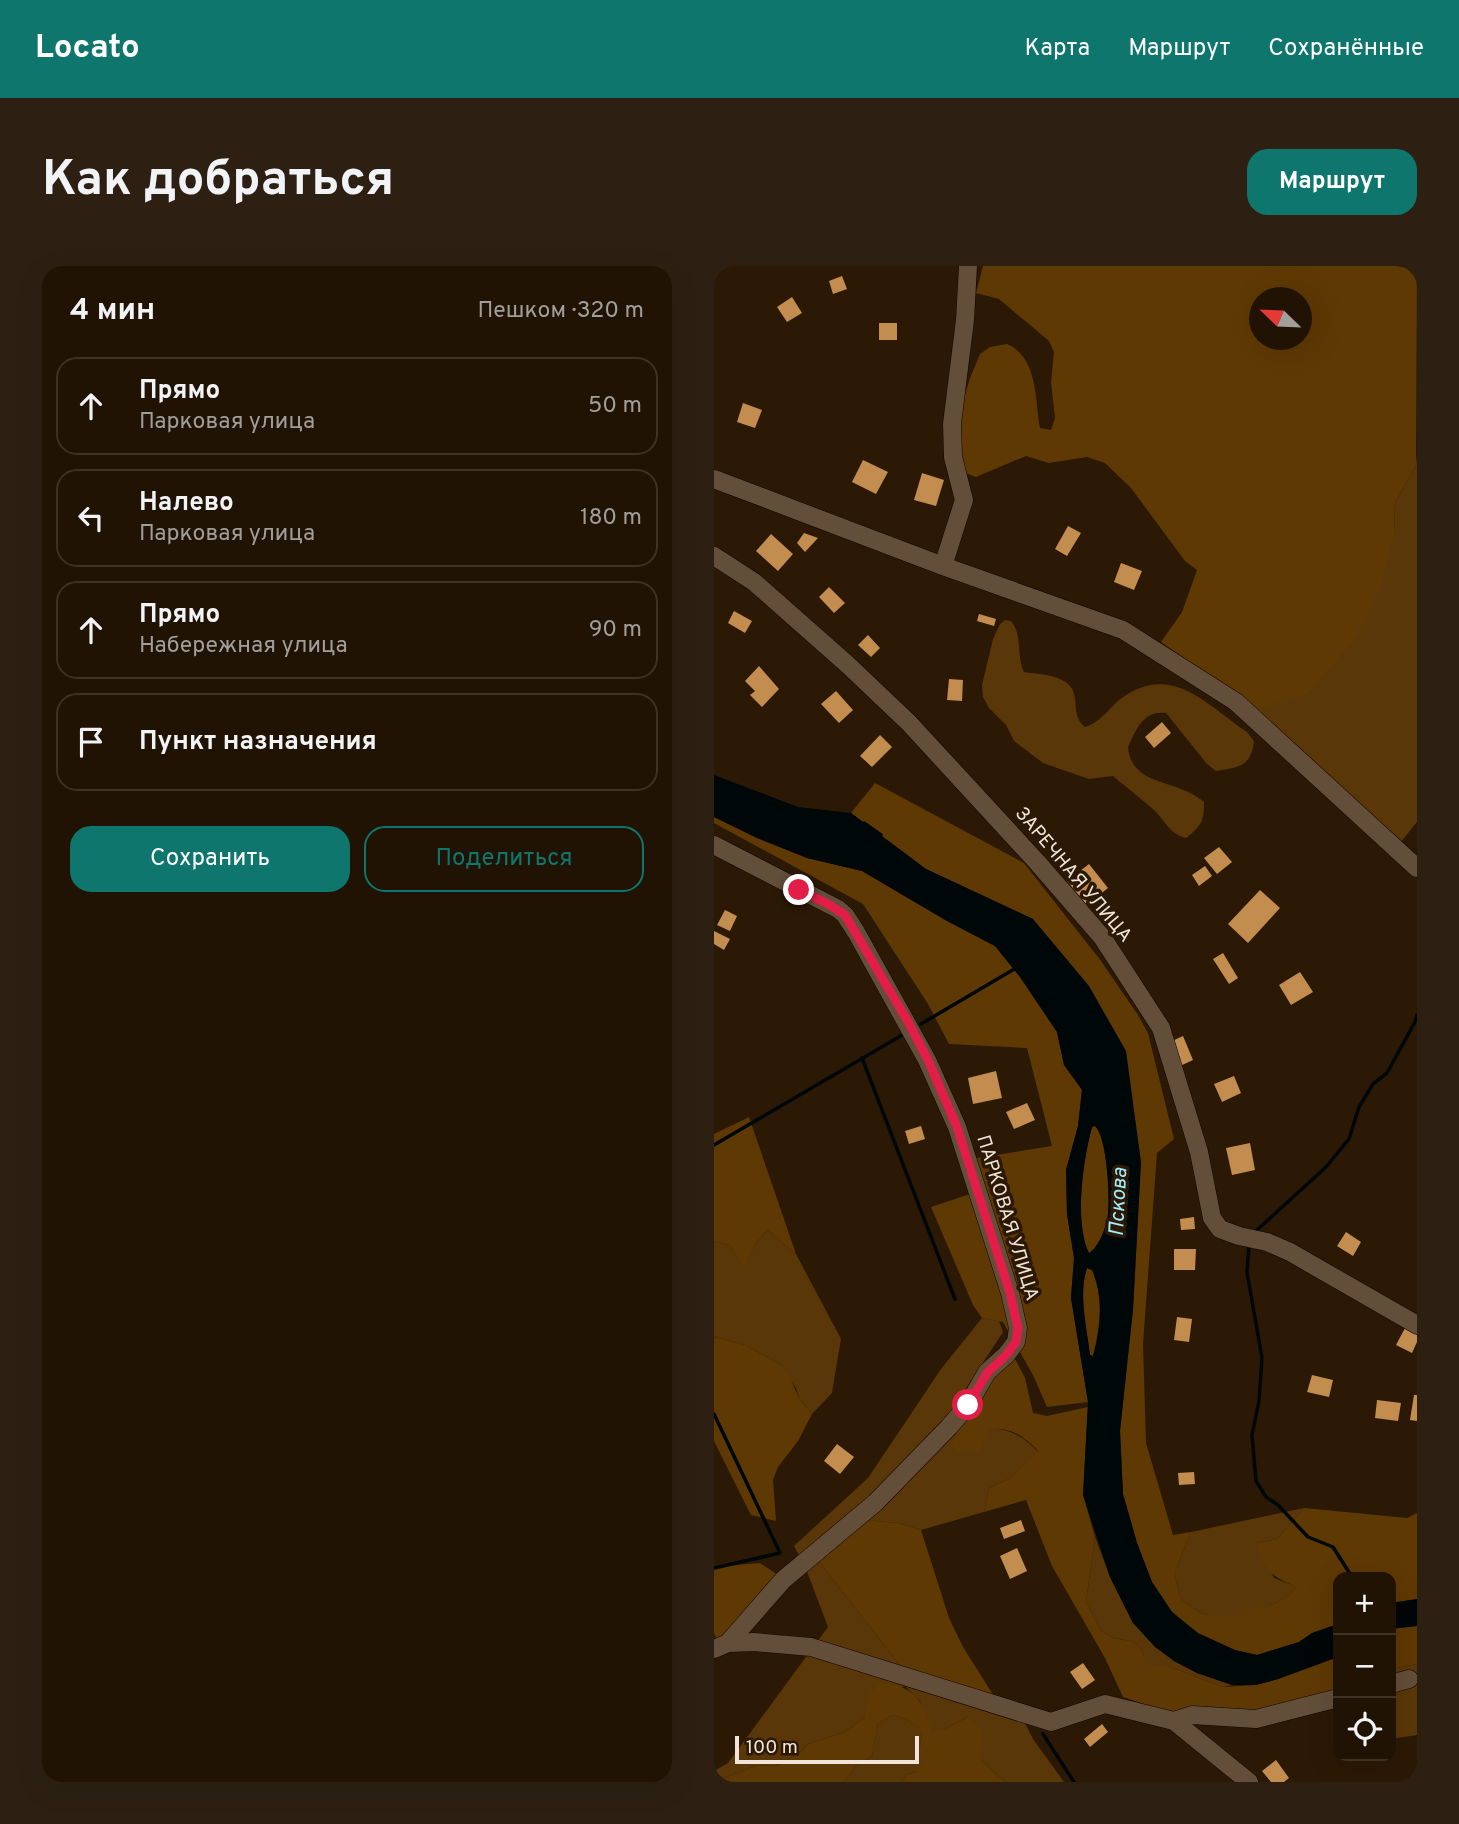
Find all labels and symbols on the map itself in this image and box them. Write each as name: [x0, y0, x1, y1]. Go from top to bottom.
north arrow: [1249, 287, 1312, 350]
street label: ЗАРЕЧНАЯ УЛИЦА: [1009, 802, 1137, 948]
route end: [783, 874, 814, 905]
street label: ПАРКОВАЯ УЛИЦА: [970, 1132, 1044, 1304]
water label: Пскова: [1104, 1167, 1134, 1237]
route start: [952, 1389, 983, 1420]
scale bar: [735, 1733, 919, 1765]

